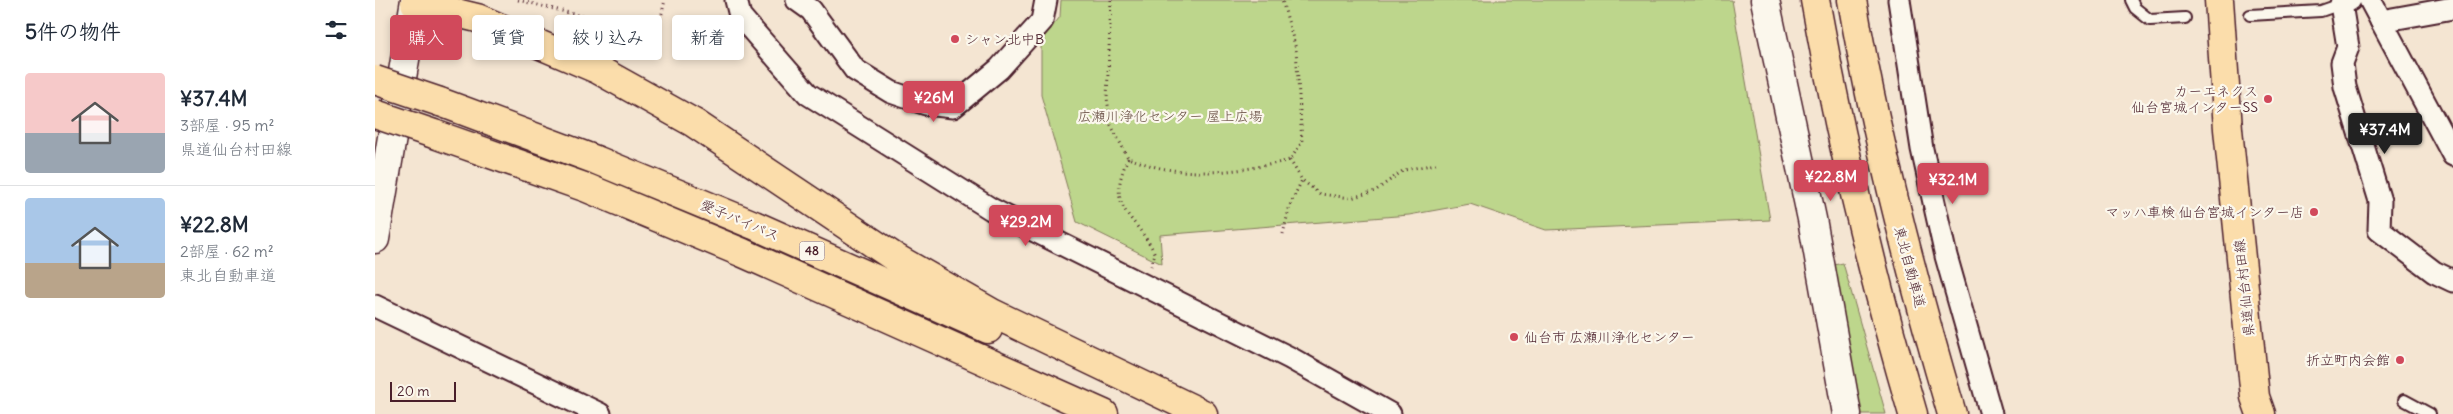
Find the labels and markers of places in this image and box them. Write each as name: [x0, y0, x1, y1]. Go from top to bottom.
place label: シャン北中B: [965, 30, 1044, 48]
marker: シャン北中B: [949, 33, 961, 45]
pin: ¥26M: [904, 80, 964, 123]
place label: カーエネクス 仙台宮城インターSS: [2131, 82, 2258, 116]
marker: カーエネクス 仙台宮城インターSS: [2262, 93, 2274, 105]
pin: ¥37.4M: [2344, 112, 2426, 155]
pin: ¥22.8M: [1790, 160, 1872, 202]
pin: ¥32.1M: [1912, 162, 1994, 205]
place label: マッハ車検 仙台宮城インター店: [2105, 203, 2304, 221]
pin: ¥29.2M: [985, 204, 1067, 247]
marker: マッハ車検 仙台宮城インター店: [2308, 206, 2320, 218]
place label: 仙台市 広瀬川浄化センター: [1524, 328, 1695, 346]
marker: 仙台市 広瀬川浄化センター: [1508, 331, 1520, 343]
place label: 折立町内会館: [2306, 351, 2390, 369]
marker: 折立町内会館: [2394, 354, 2406, 366]

